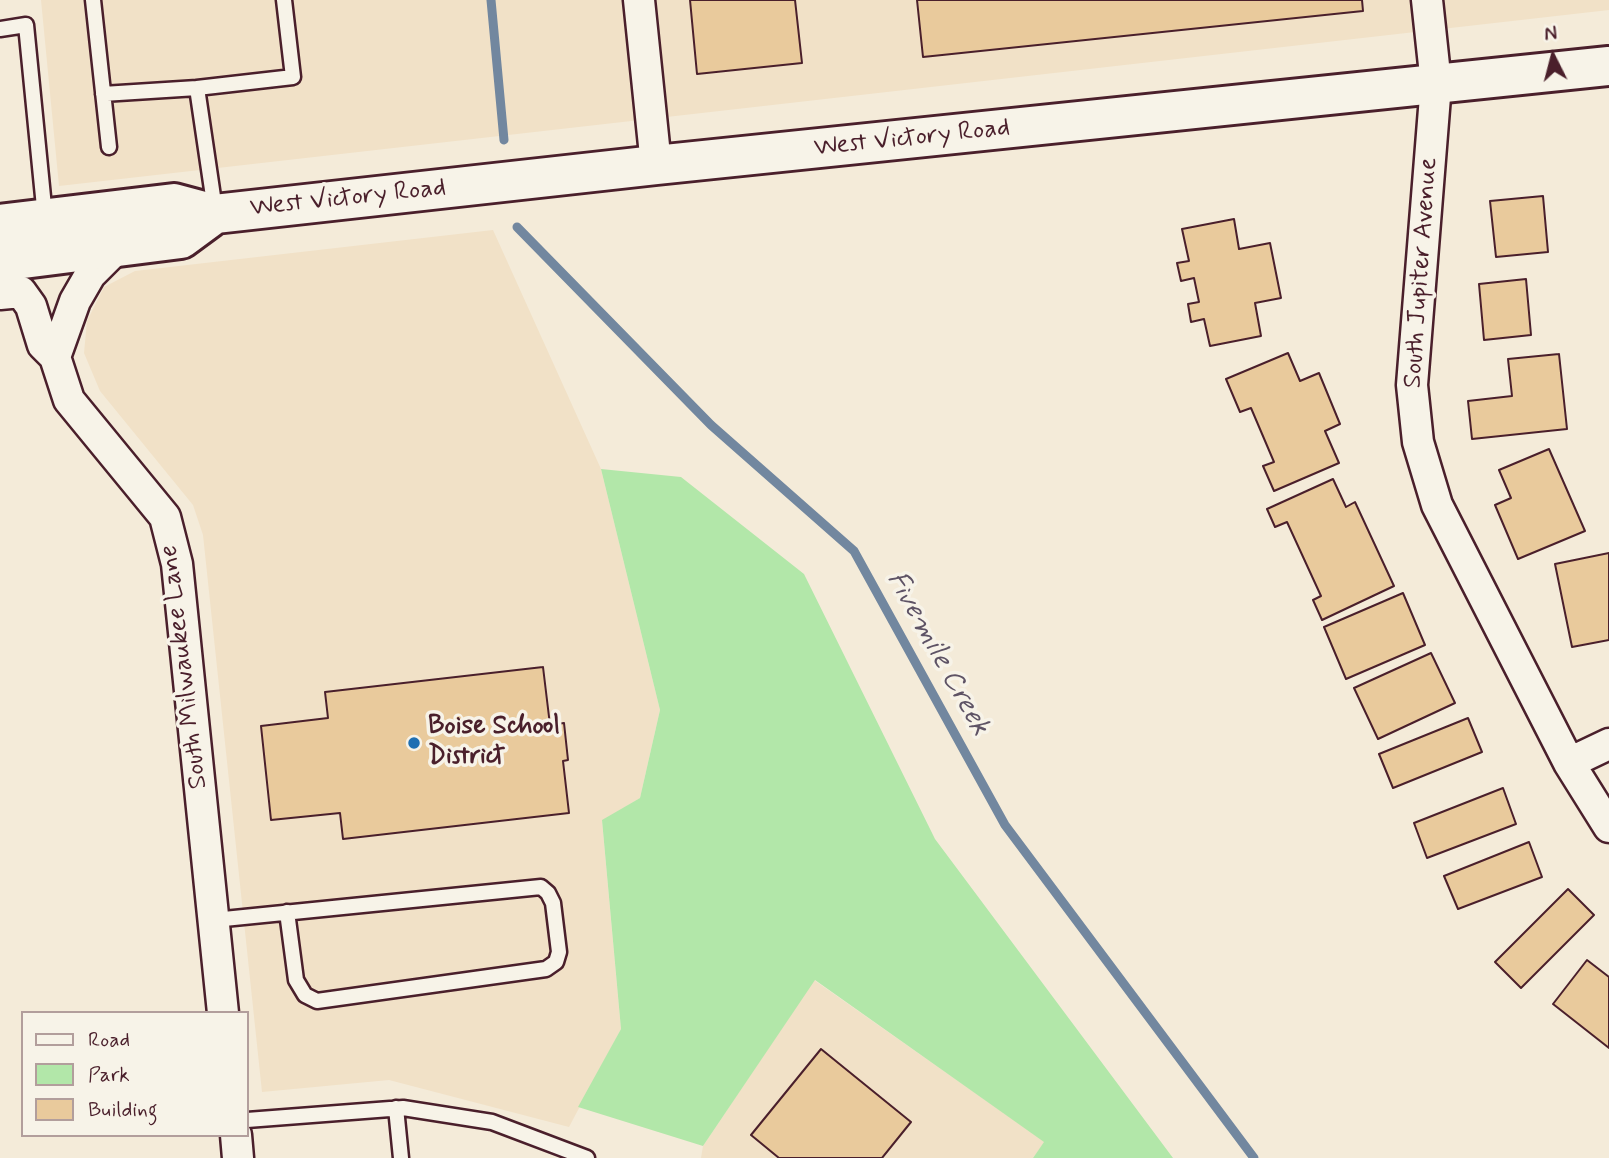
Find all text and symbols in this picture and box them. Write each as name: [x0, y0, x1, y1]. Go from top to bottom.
north arrow: [1518, 21, 1588, 91]
text: N: [1543, 22, 1558, 48]
street label: West Victory Road: [812, 113, 1012, 165]
street label: South Jupiter Avenue: [1398, 157, 1446, 389]
street label: West Victory Road: [248, 173, 448, 225]
street label: South Milwaukee Lane: [155, 543, 215, 791]
water label: Fivemile Creek: [878, 566, 996, 742]
place label: Boise School District: [428, 712, 560, 774]
marker: Boise School District: [406, 735, 422, 751]
legend: [21, 1011, 248, 1137]
text: Road: [88, 1026, 130, 1054]
text: Park: [88, 1061, 130, 1089]
text: Building: [88, 1096, 158, 1124]

